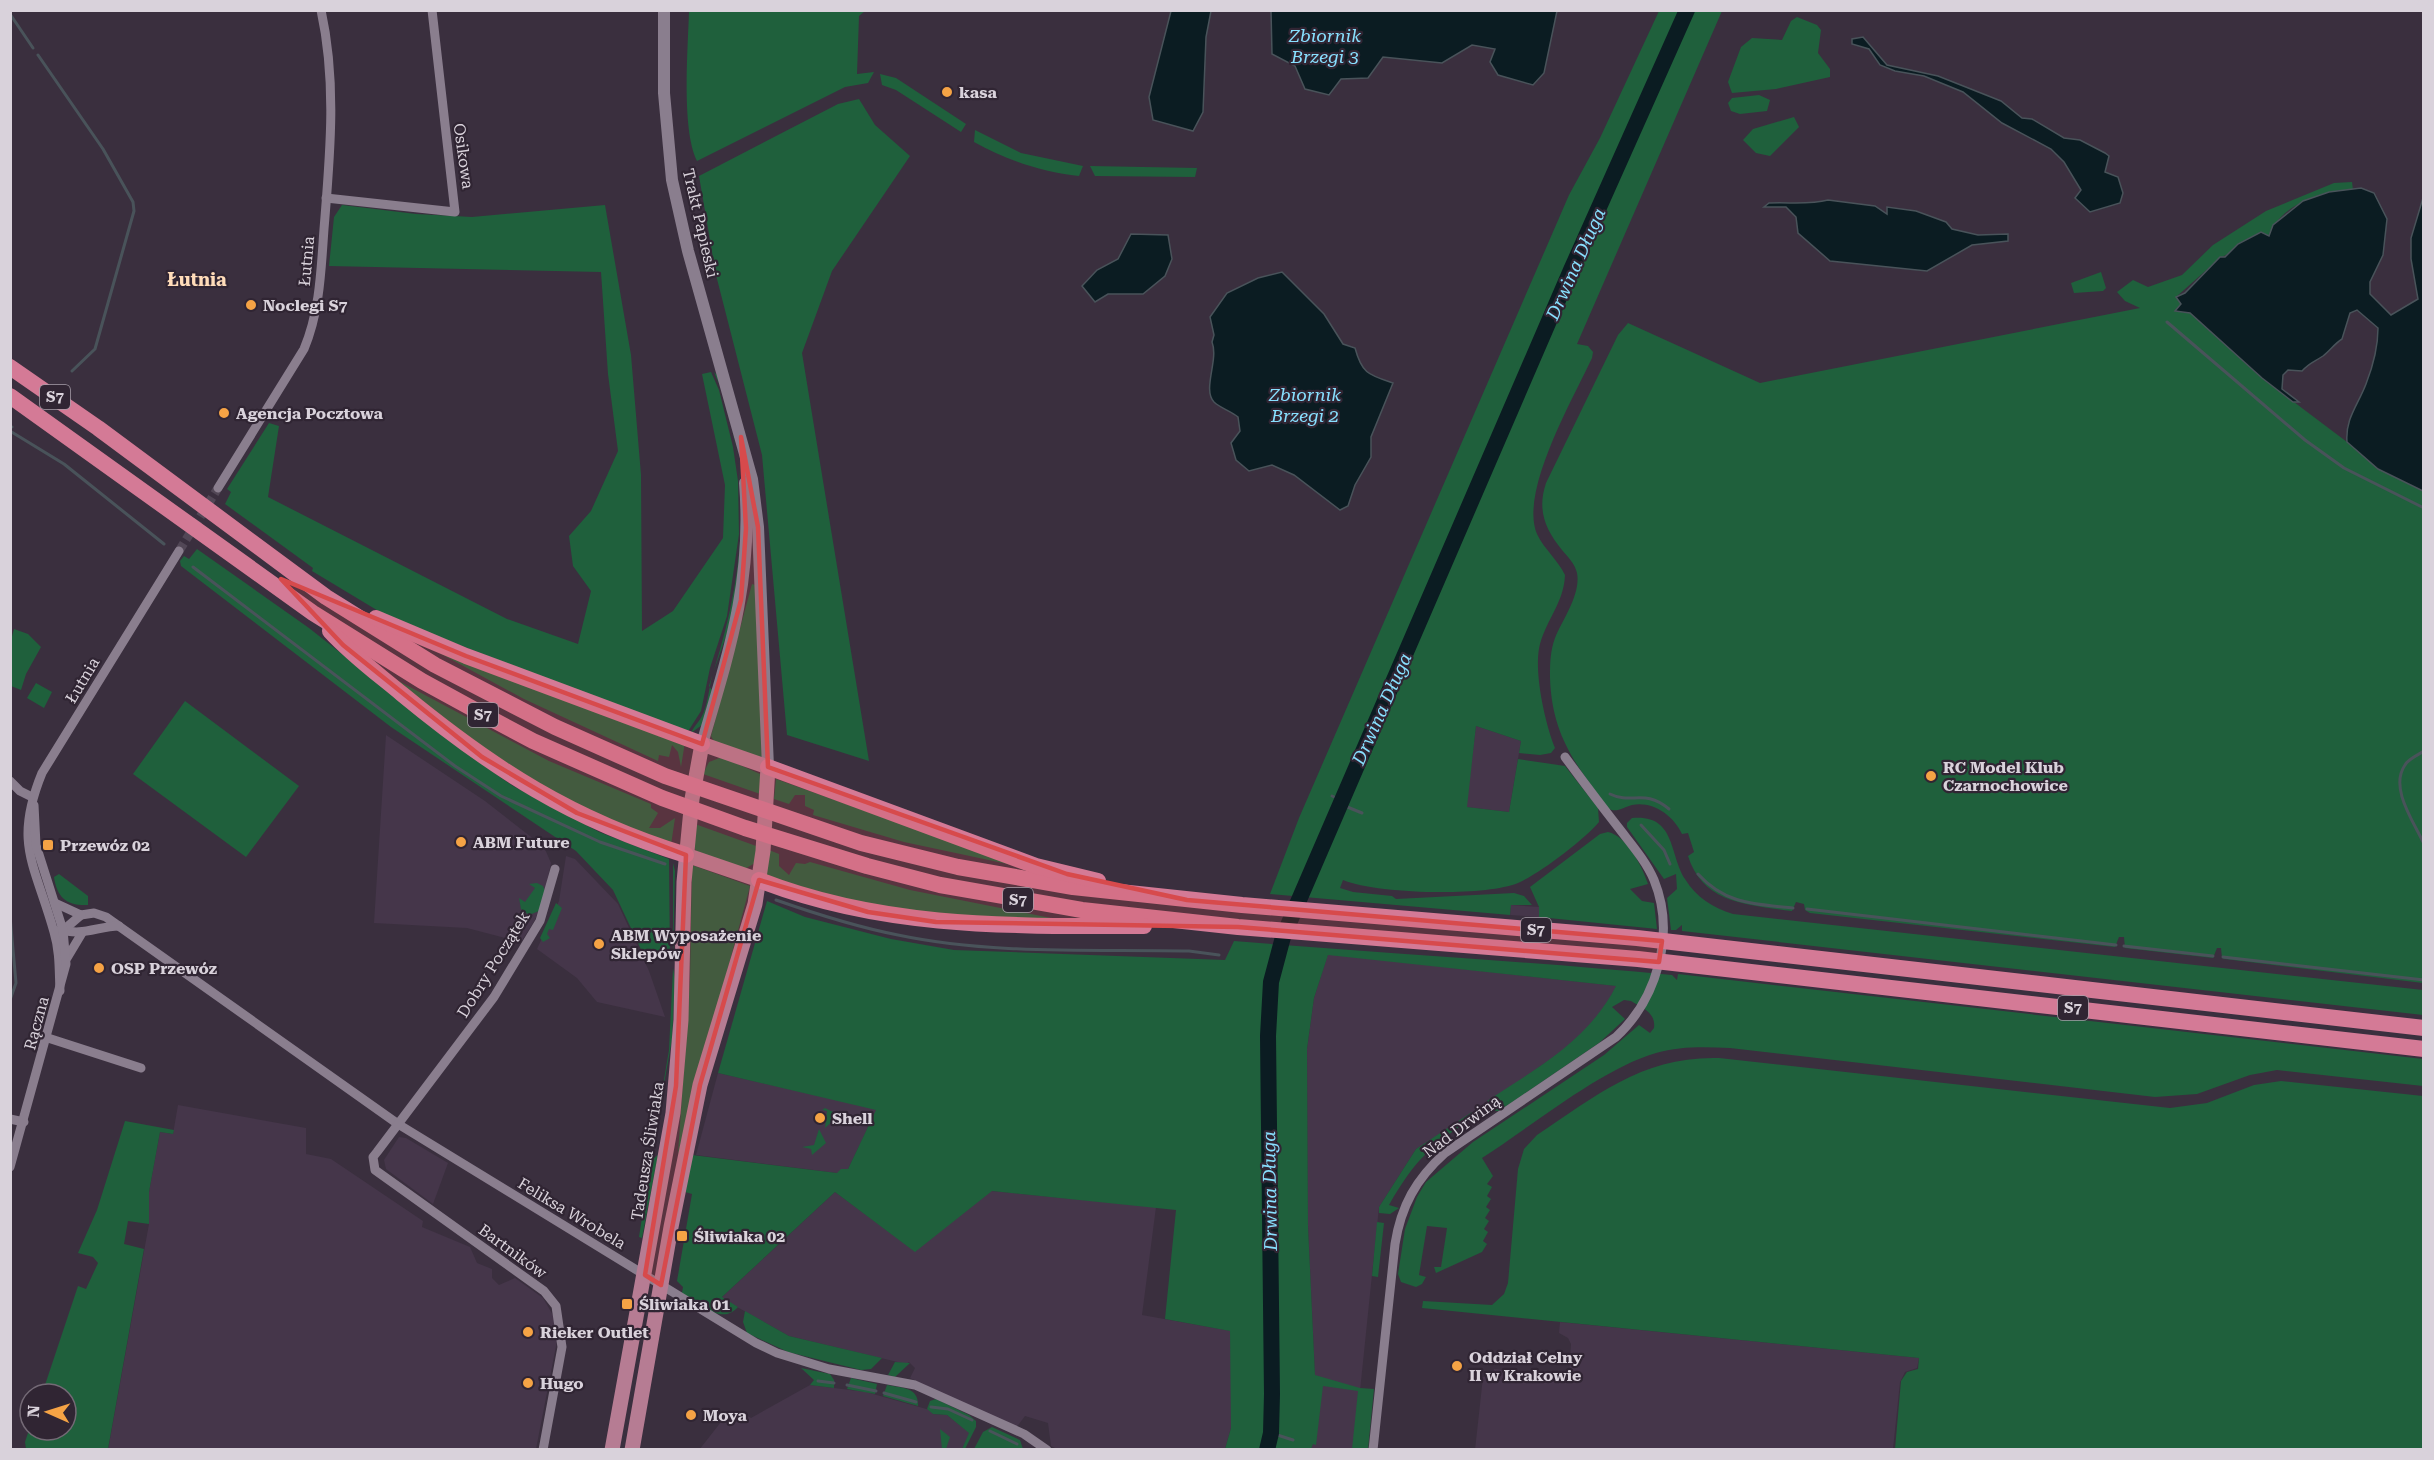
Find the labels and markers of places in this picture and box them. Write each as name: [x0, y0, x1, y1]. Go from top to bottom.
place label: kasa: [959, 83, 998, 102]
marker: kasa: [940, 85, 954, 99]
place label: Noclegi S7: [263, 296, 348, 315]
marker: Noclegi S7: [244, 298, 258, 312]
place label: Agencja Pocztowa: [236, 404, 384, 423]
marker: Agencja Pocztowa: [217, 406, 231, 420]
place label: RC Model Klub Czarnochowice: [1943, 758, 2068, 795]
marker: RC Model Klub Czarnochowice: [1924, 769, 1938, 783]
place label: ABM Future: [473, 833, 570, 852]
marker: ABM Future: [454, 835, 468, 849]
place label: Przewóz 02: [60, 836, 150, 855]
marker: Przewóz 02: [41, 838, 55, 852]
place label: ABM Wyposażenie Sklepów: [611, 926, 761, 963]
marker: ABM Wyposażenie Sklepów: [592, 937, 606, 951]
place label: OSP Przewóz: [111, 959, 217, 978]
marker: OSP Przewóz: [92, 961, 106, 975]
place label: Shell: [832, 1109, 873, 1128]
marker: Shell: [813, 1111, 827, 1125]
place label: Śliwiaka 02: [694, 1227, 785, 1246]
marker: Śliwiaka 02: [675, 1229, 689, 1243]
place label: Śliwiaka 01: [639, 1295, 730, 1314]
marker: Śliwiaka 01: [620, 1297, 634, 1311]
place label: Rieker Outlet: [540, 1323, 649, 1342]
marker: Rieker Outlet: [521, 1325, 535, 1339]
place label: Oddział Celny II w Krakowie: [1469, 1348, 1583, 1385]
marker: Oddział Celny II w Krakowie: [1450, 1359, 1464, 1373]
place label: Hugo: [540, 1374, 584, 1393]
marker: Hugo: [521, 1376, 535, 1390]
place label: Moya: [703, 1406, 748, 1425]
marker: Moya: [684, 1408, 698, 1422]

